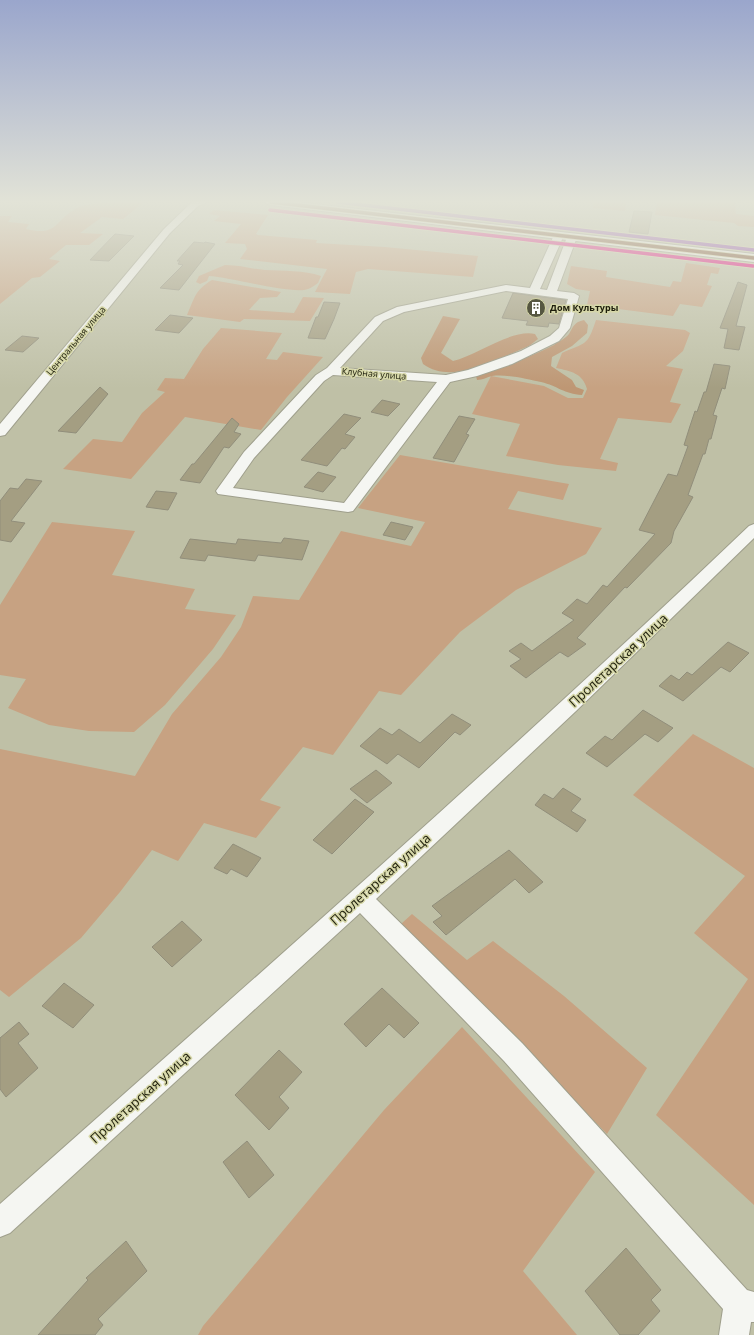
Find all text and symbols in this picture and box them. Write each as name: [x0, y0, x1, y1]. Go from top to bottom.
building icon: Дом Культуры: [525, 297, 547, 319]
place label: Дом Культуры: [550, 301, 618, 314]
street label: Центральная улица: [43, 303, 108, 378]
street label: Клубная улица: [341, 364, 407, 383]
street label: Пролетарская улица: [564, 609, 672, 711]
street label: Пролетарская улица: [326, 829, 434, 929]
street label: Пролетарская улица: [86, 1047, 194, 1147]

